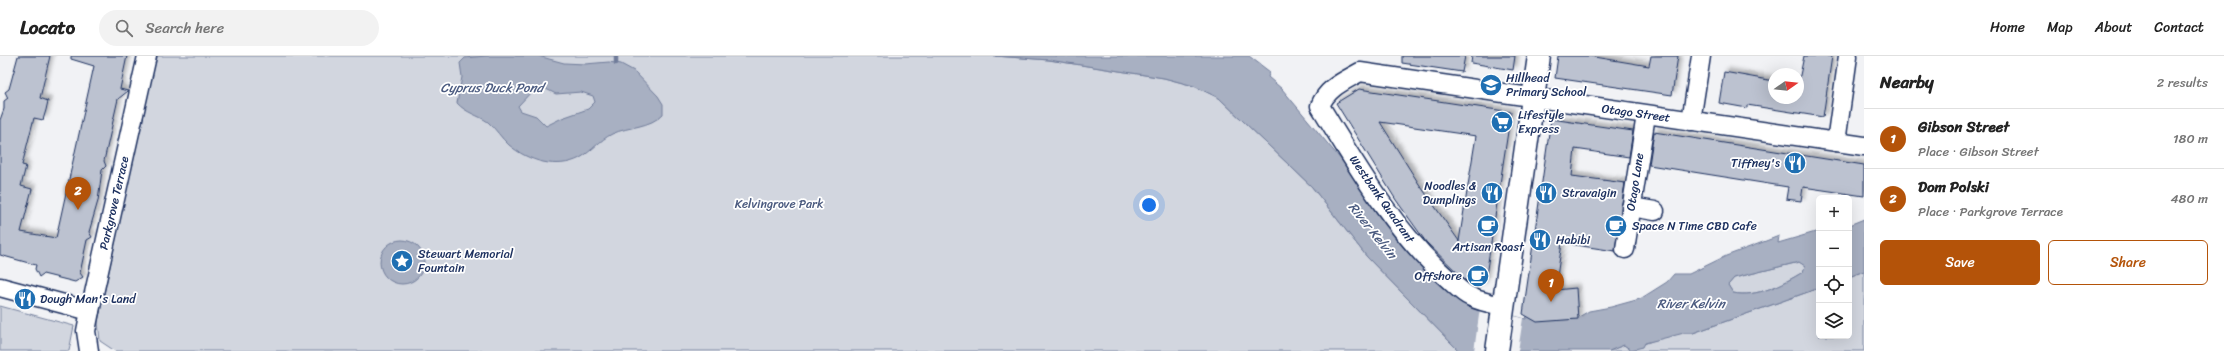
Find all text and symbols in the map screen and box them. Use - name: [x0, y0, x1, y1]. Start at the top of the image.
- search box: [99, 10, 379, 46]
- text: Locato: [20, 11, 75, 44]
- text: Search here: [145, 15, 224, 41]
- text: Home: [1990, 15, 2025, 40]
- text: Map: [2047, 15, 2073, 40]
- text: About: [2095, 15, 2132, 40]
- text: Contact: [2154, 15, 2204, 40]
- icon: search: [113, 17, 135, 39]
- place label: Hillhead Primary School: [1506, 67, 1587, 103]
- text: Nearby: [1880, 67, 1934, 97]
- north arrow: [1768, 68, 1804, 104]
- text: 2 results: [2157, 71, 2208, 94]
- school or university icon: Hillhead Primary School: [1478, 72, 1504, 98]
- water label: Cyprus Duck Pond: [441, 76, 547, 99]
- street label: Otago Street: [1600, 97, 1672, 129]
- place label: Lifestyle Express: [1518, 104, 1564, 140]
- supermarket icon: Lifestyle Express: [1489, 109, 1515, 135]
- text: Gibson Street: [1918, 114, 2009, 140]
- text: 1: [1890, 127, 1896, 150]
- text: 180 m: [2173, 127, 2208, 150]
- text: Place · Gibson Street: [1918, 140, 2039, 163]
- street label: Westbank Quadrant: [1343, 150, 1421, 249]
- restaurant icon: Tiffney's: [1782, 150, 1808, 176]
- street label: Otago Lane: [1620, 151, 1650, 213]
- place label: Tiffney's: [1731, 152, 1780, 174]
- street label: Parkgrove Terrace: [93, 154, 136, 252]
- text: Dom Polski: [1918, 174, 1989, 200]
- place label: Noodles & Dumplings: [1423, 175, 1476, 211]
- pin: 2: [65, 177, 91, 210]
- restaurant icon: Noodles & Dumplings: [1479, 180, 1505, 206]
- restaurant icon: Stravaigin: [1533, 180, 1559, 206]
- place label: Stravaigin: [1562, 182, 1617, 204]
- text: 2: [1889, 187, 1897, 210]
- text: 480 m: [2170, 187, 2208, 210]
- park label: Kelvingrove Park: [735, 193, 824, 215]
- your location: [1139, 195, 1159, 215]
- map controls: [1816, 195, 1852, 339]
- button: +: [1816, 195, 1852, 231]
- water label: River Kelvin: [1342, 197, 1404, 265]
- text: Place · Parkgrove Terrace: [1918, 200, 2063, 223]
- cafe icon: Artisan Roast: [1475, 213, 1501, 239]
- cafe icon: Space N Time CBD Cafe: [1603, 213, 1629, 239]
- place label: Space N Time CBD Cafe: [1632, 215, 1757, 237]
- restaurant icon: Habibi: [1527, 227, 1553, 253]
- place label: Habibi: [1556, 229, 1591, 251]
- button: −: [1816, 231, 1852, 267]
- place label: Artisan Roast: [1451, 236, 1525, 258]
- button: Save: [1880, 240, 2040, 285]
- button: Share: [2048, 240, 2208, 285]
- place label: Stewart Memorial Fountain: [418, 243, 514, 279]
- place icon: Stewart Memorial Fountain: [389, 248, 415, 274]
- cafe icon: Offshore: [1465, 263, 1491, 289]
- place label: Offshore: [1415, 265, 1462, 287]
- button: locate: [1816, 267, 1852, 303]
- pin: 1: [1538, 269, 1564, 302]
- restaurant icon: Dough Man's Land: [12, 286, 38, 312]
- place label: Dough Man's Land: [40, 288, 136, 310]
- water label: River Kelvin: [1657, 292, 1727, 315]
- button: layers: [1816, 303, 1852, 339]

